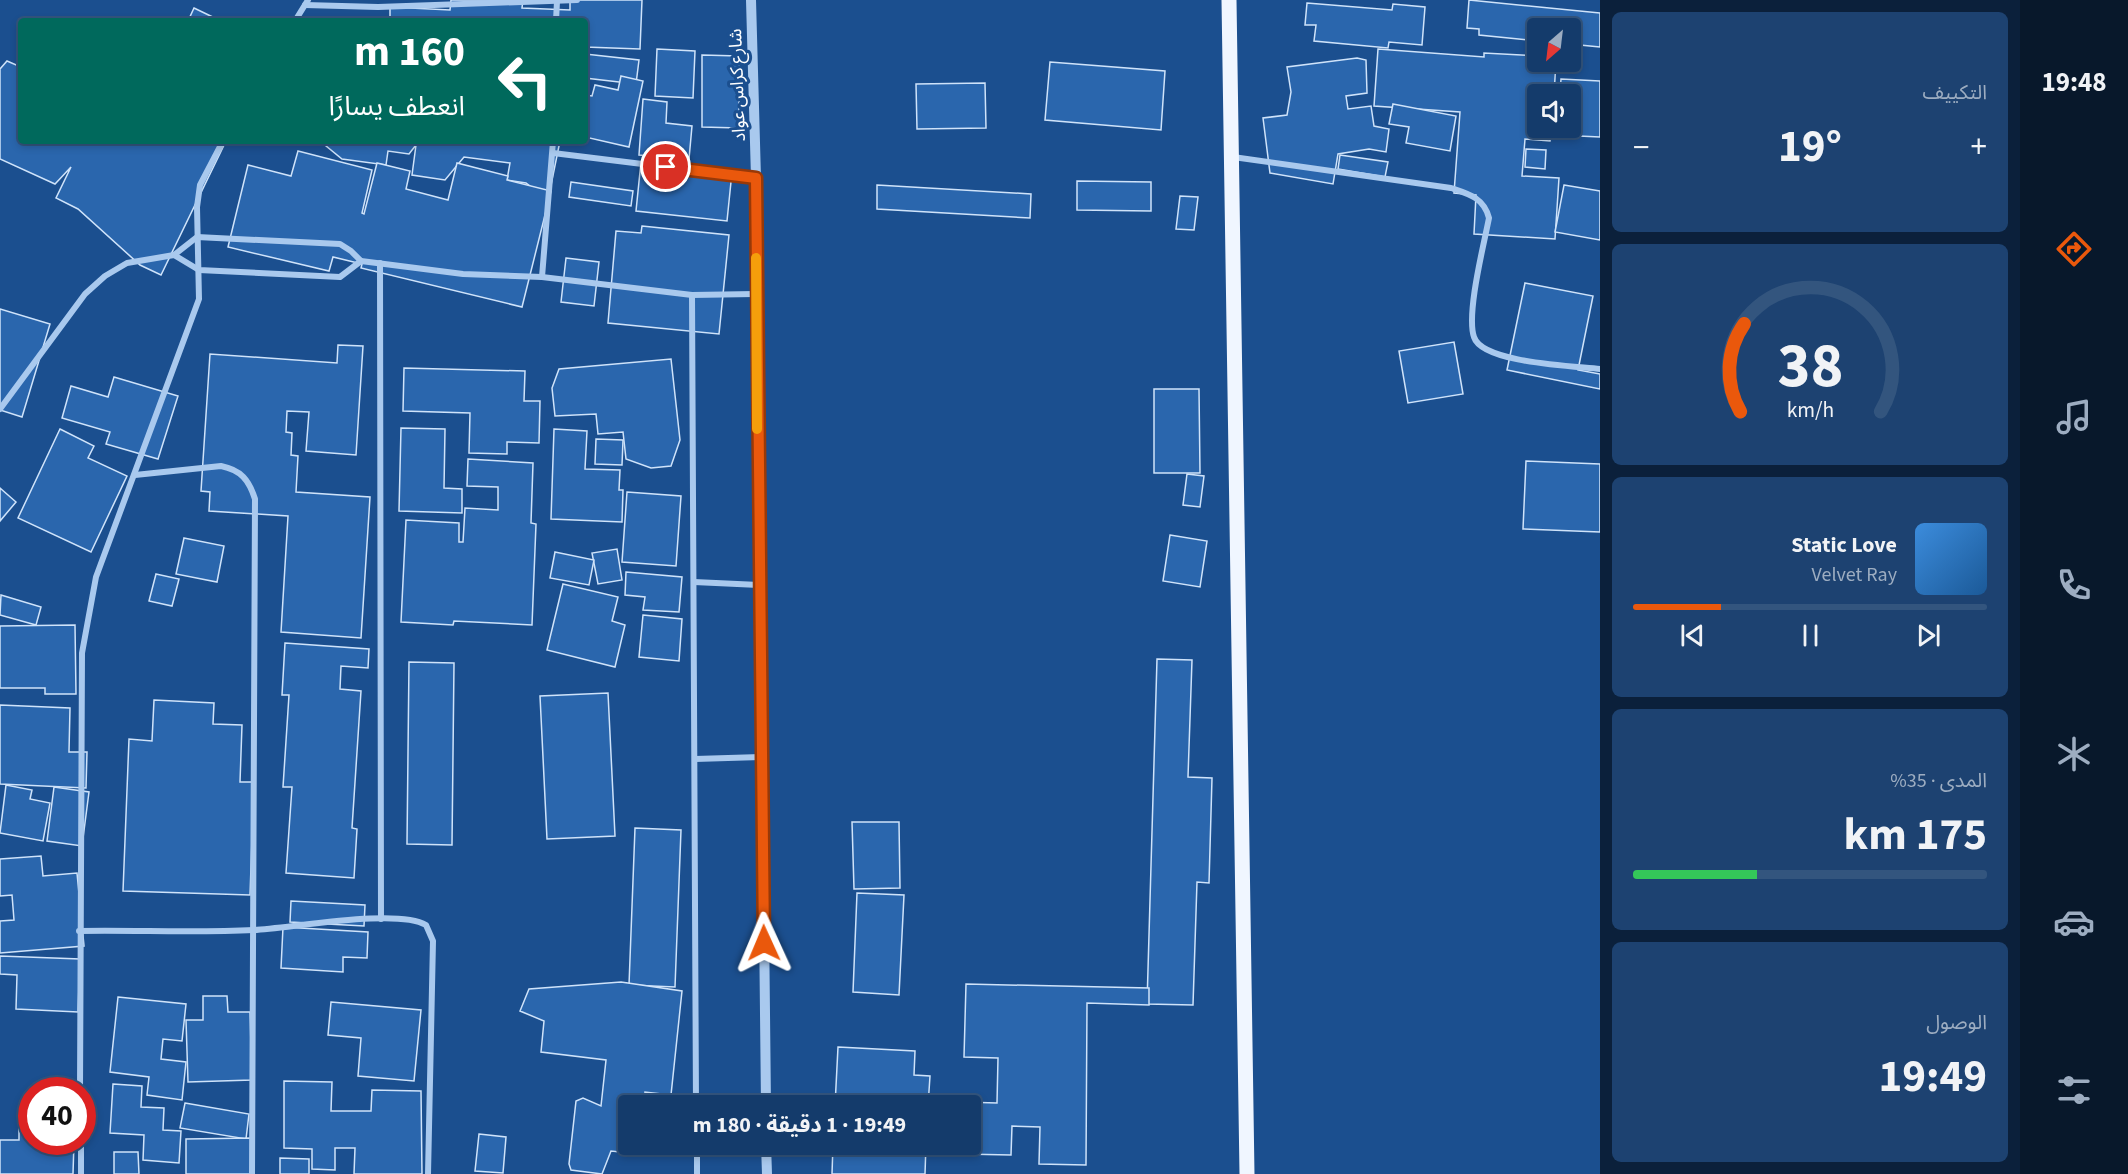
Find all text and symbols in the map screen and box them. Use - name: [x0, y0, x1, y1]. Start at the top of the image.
- north arrow: [1527, 18, 1581, 72]
- map controls: [1527, 18, 1581, 138]
- text: 160 m: [354, 22, 465, 82]
- street label: شارع كراس عواد: [723, 28, 753, 142]
- icon: left: [486, 42, 564, 120]
- text: 19:48: [2041, 63, 2107, 102]
- text: التكييف: [1923, 79, 1987, 107]
- button: sound: [1527, 84, 1581, 138]
- text: انعطف يسارًا: [328, 87, 465, 126]
- text: 19°: [1778, 115, 1842, 179]
- text: −: [1633, 124, 1649, 171]
- text: +: [1971, 124, 1987, 171]
- pin: [640, 141, 691, 192]
- icon: arrive: [649, 150, 682, 183]
- icon: directions: [2053, 228, 2095, 270]
- text: 38: [1777, 322, 1843, 411]
- text: km/h: [1786, 395, 1834, 426]
- icon: music: [2053, 396, 2095, 438]
- text: Static Love: [1791, 529, 1897, 561]
- text: Velvet Ray: [1812, 561, 1897, 589]
- icon: phone: [2053, 564, 2095, 606]
- icon: previous: [1676, 619, 1709, 652]
- icon: pause: [1794, 619, 1827, 652]
- icon: next: [1912, 619, 1945, 652]
- icon: climate: [2053, 733, 2095, 775]
- text: المدى · 35%: [1890, 767, 1987, 795]
- text: 175 km: [1843, 803, 1987, 867]
- icon: car: [2053, 901, 2095, 943]
- position arrow: [732, 911, 796, 975]
- text: الوصول: [1926, 1009, 1987, 1037]
- text: 19:49: [1878, 1045, 1987, 1109]
- icon: filters: [2053, 1069, 2095, 1111]
- speed limit sign: 40: [18, 1077, 96, 1155]
- text: 19:49 · 1 دقيقة · 180 m: [693, 1109, 906, 1141]

